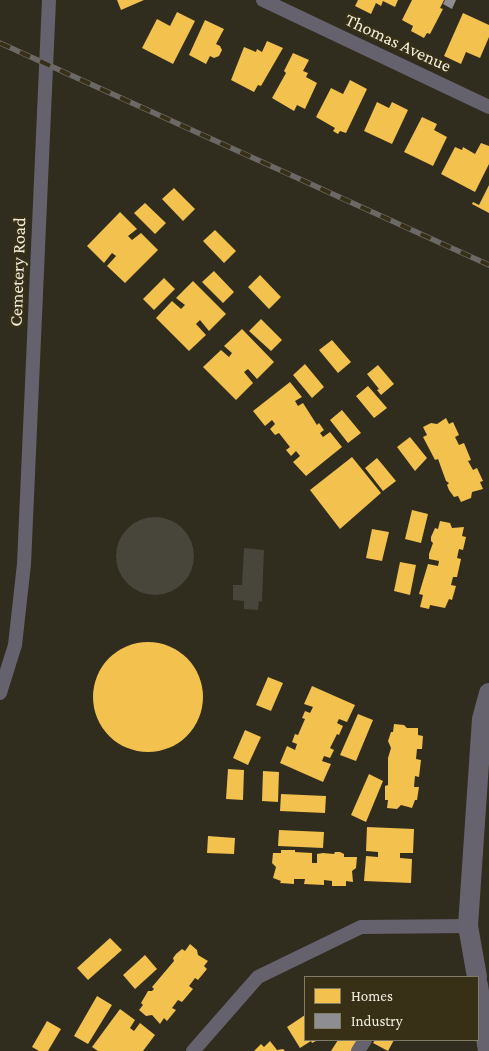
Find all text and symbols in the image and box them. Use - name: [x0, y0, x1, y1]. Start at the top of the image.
- street label: Thomas Avenue: [341, 9, 455, 77]
- street label: Cemetery Road: [5, 217, 31, 327]
- legend: [304, 976, 479, 1041]
- text: Homes: [351, 988, 393, 1004]
- text: Industry: [351, 1013, 403, 1029]

